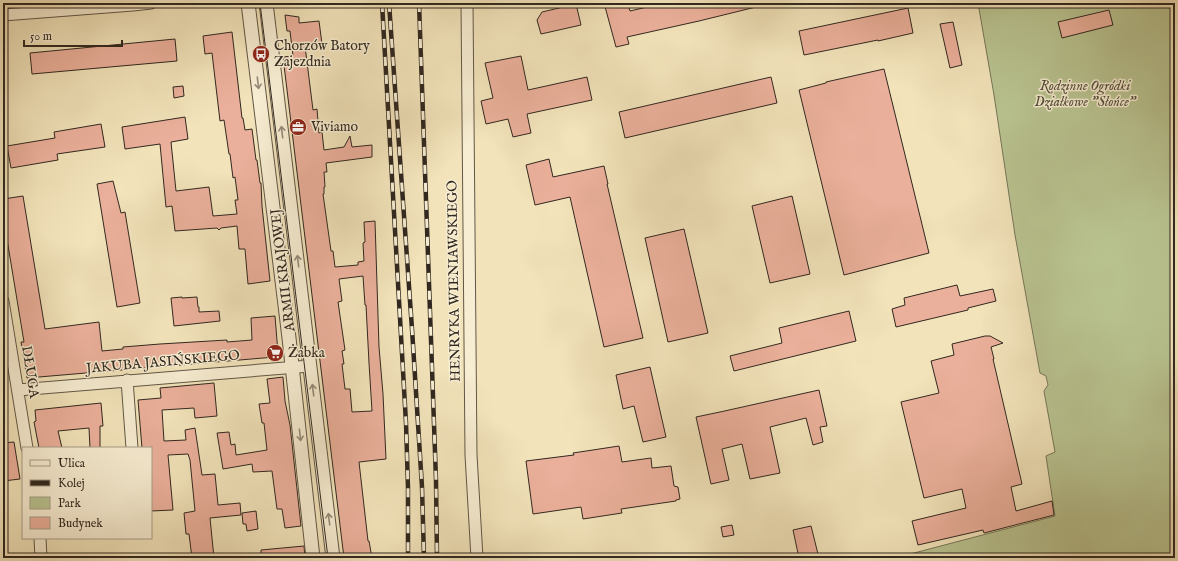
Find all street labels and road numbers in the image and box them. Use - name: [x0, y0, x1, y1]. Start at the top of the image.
- street label: HENRYKA WIENIAWSKIEGO: [443, 180, 465, 382]
- street label: ARMII KRAJOWEJ: [266, 207, 300, 334]
- street label: DŁUGA: [17, 344, 43, 400]
- street label: JAKUBA JASIŃSKIEGO: [83, 345, 241, 378]

